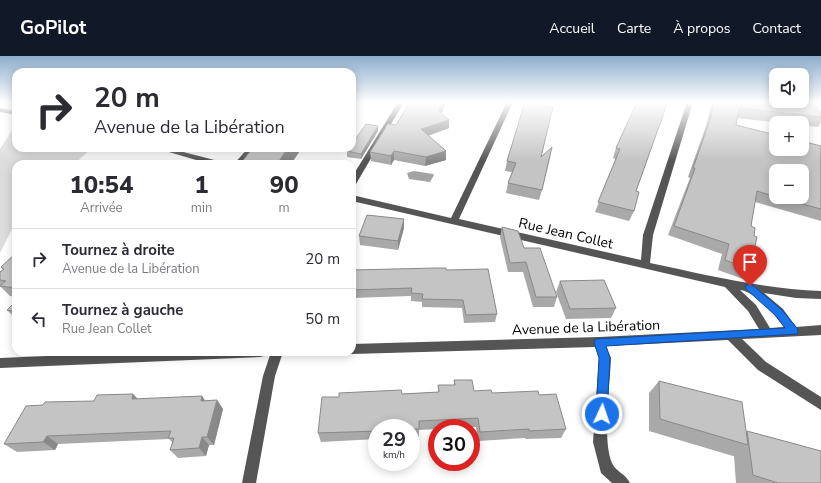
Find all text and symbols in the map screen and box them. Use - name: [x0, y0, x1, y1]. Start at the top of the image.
- text: GoPilot: [20, 15, 86, 41]
- text: Accueil: [549, 19, 595, 38]
- text: Carte: [617, 19, 651, 38]
- text: À propos: [673, 19, 731, 38]
- text: Contact: [753, 19, 801, 38]
- map controls: [769, 68, 809, 204]
- button: sound: [769, 68, 809, 108]
- text: 20 m: [94, 79, 160, 117]
- icon: right: [28, 84, 80, 136]
- text: Avenue de la Libération: [94, 115, 285, 139]
- button: +: [769, 116, 809, 156]
- button: −: [769, 164, 809, 204]
- text: 10:54: [69, 169, 133, 201]
- text: 1: [194, 169, 209, 201]
- text: 90: [270, 169, 299, 201]
- text: Arrivée: [80, 199, 122, 217]
- text: min: [191, 199, 212, 217]
- text: m: [279, 199, 290, 217]
- street label: Rue Jean Collet: [517, 213, 615, 254]
- text: Tournez à droite: [62, 240, 175, 260]
- pin: [733, 245, 767, 286]
- icon: right: [28, 248, 50, 270]
- text: 20 m: [305, 249, 340, 269]
- icon: arrive: [739, 251, 761, 273]
- text: Avenue de la Libération: [62, 260, 200, 278]
- text: Tournez à gauche: [62, 300, 184, 320]
- icon: left: [28, 308, 50, 330]
- text: 50 m: [305, 309, 340, 329]
- street label: Avenue de la Libération: [512, 315, 660, 340]
- text: Rue Jean Collet: [62, 320, 152, 338]
- position arrow: [581, 393, 623, 435]
- speed limit sign: 30: [428, 419, 480, 471]
- text: 29: [382, 426, 406, 453]
- text: km/h: [383, 448, 405, 462]

